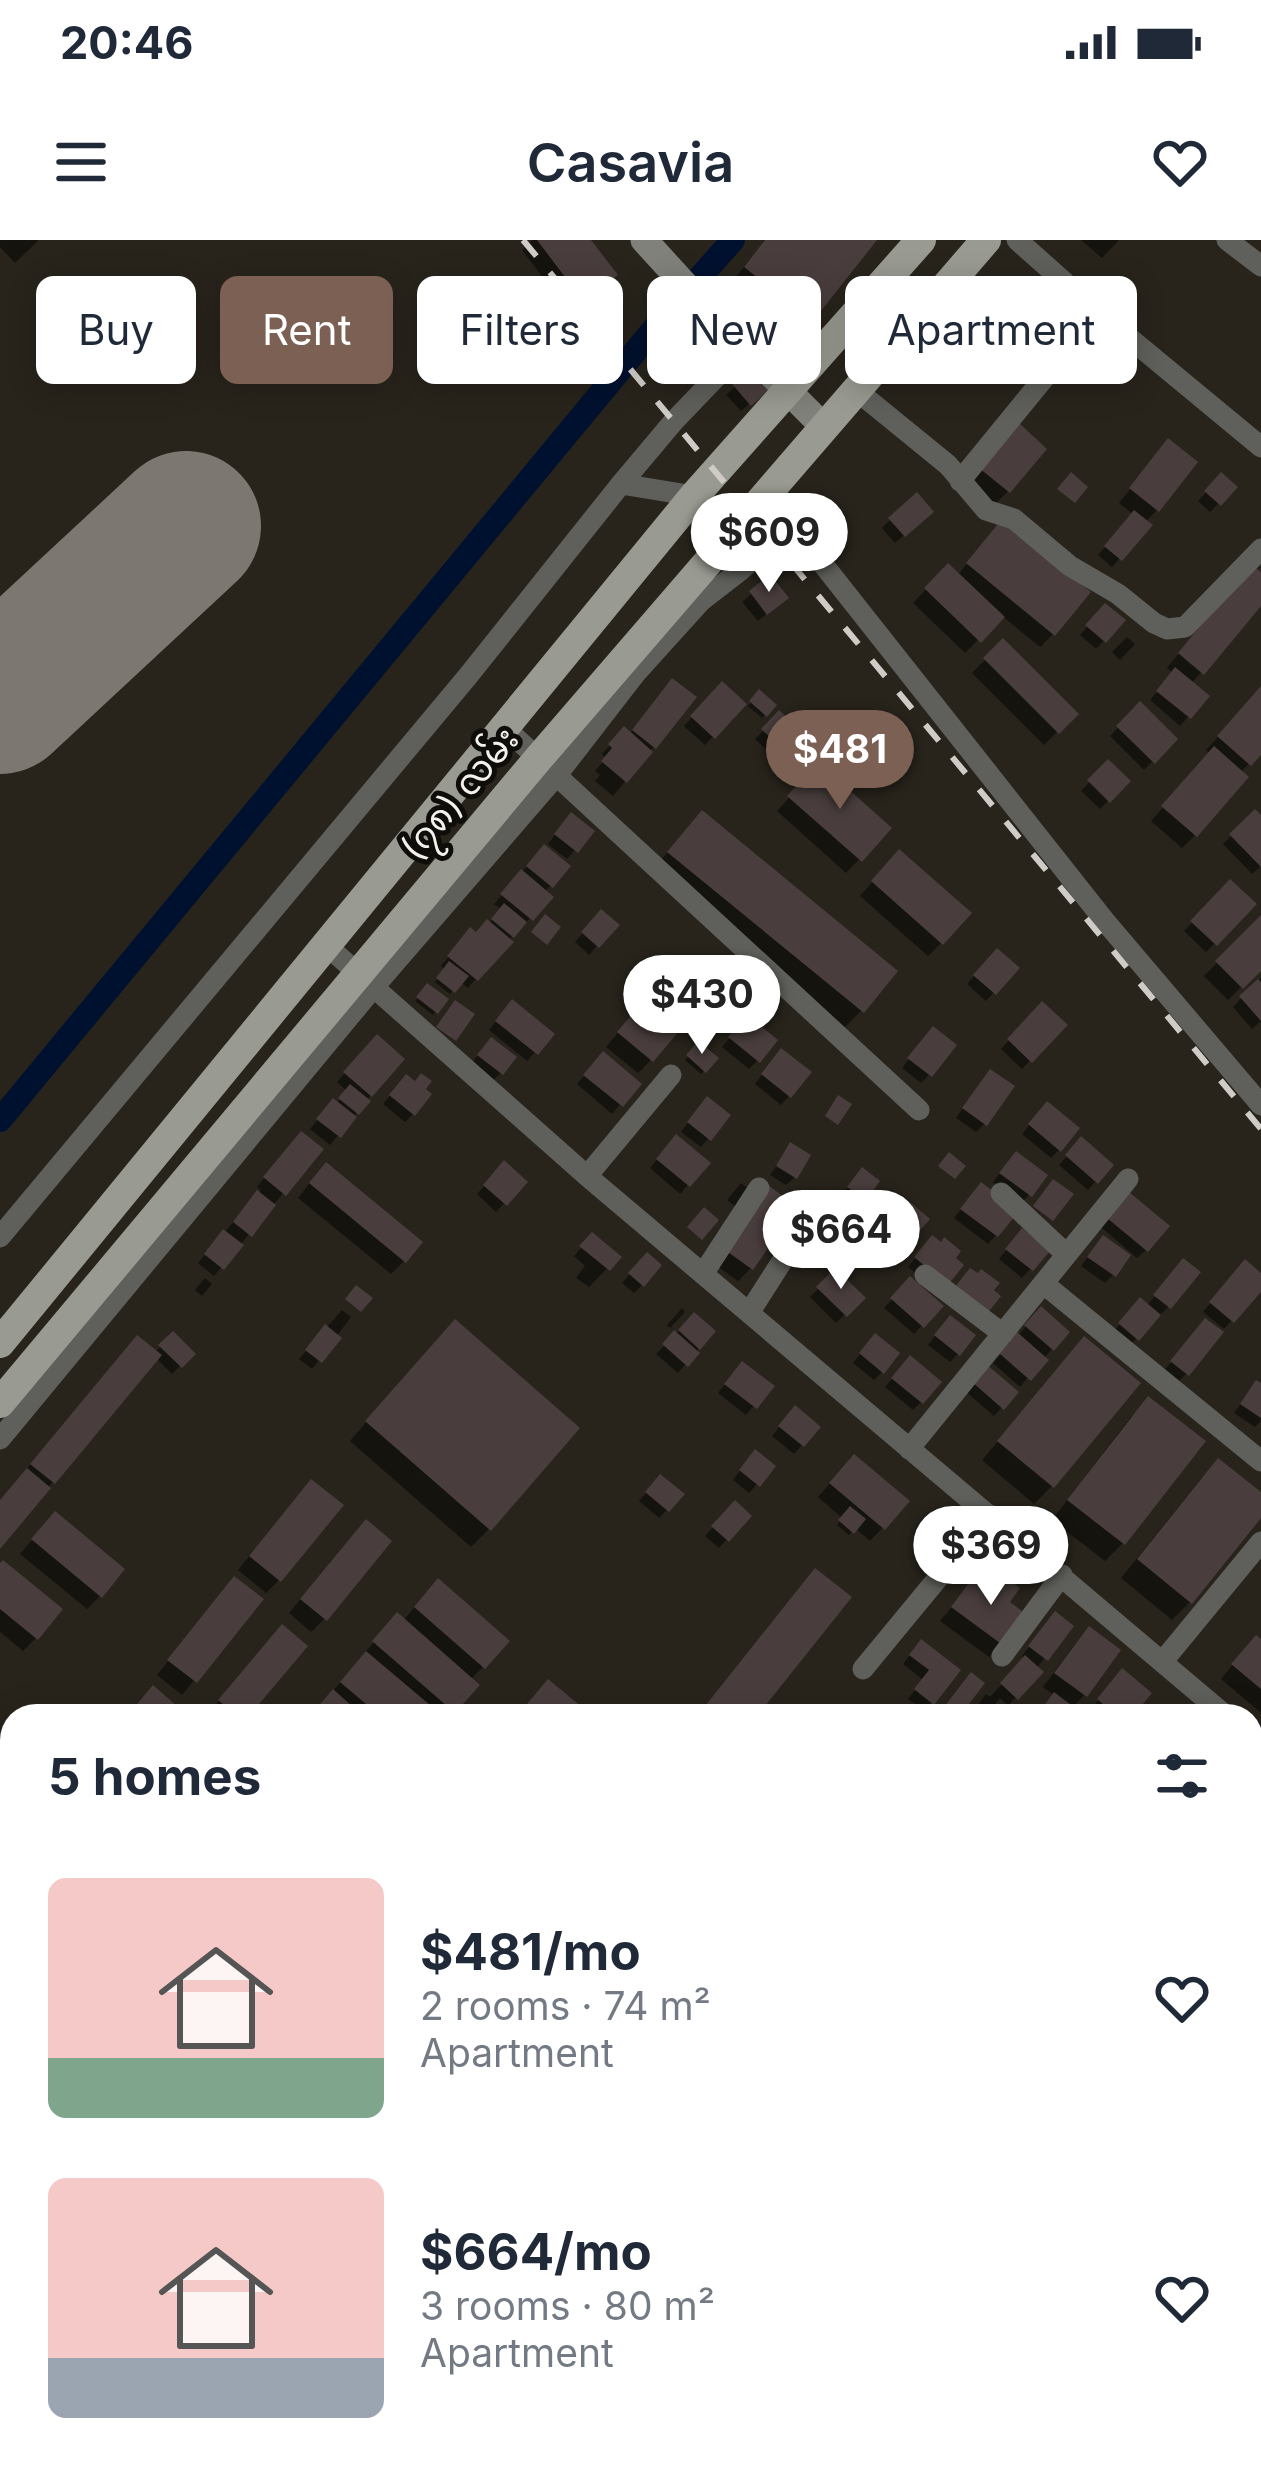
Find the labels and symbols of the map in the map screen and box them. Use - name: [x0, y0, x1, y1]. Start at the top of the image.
- pin: $609: [698, 493, 840, 595]
- pin: $481: [769, 710, 911, 812]
- street label: (၇၈) လမ်း: [389, 716, 534, 874]
- pin: $430: [631, 955, 773, 1057]
- pin: $664: [770, 1190, 912, 1292]
- pin: $369: [920, 1506, 1062, 1608]

